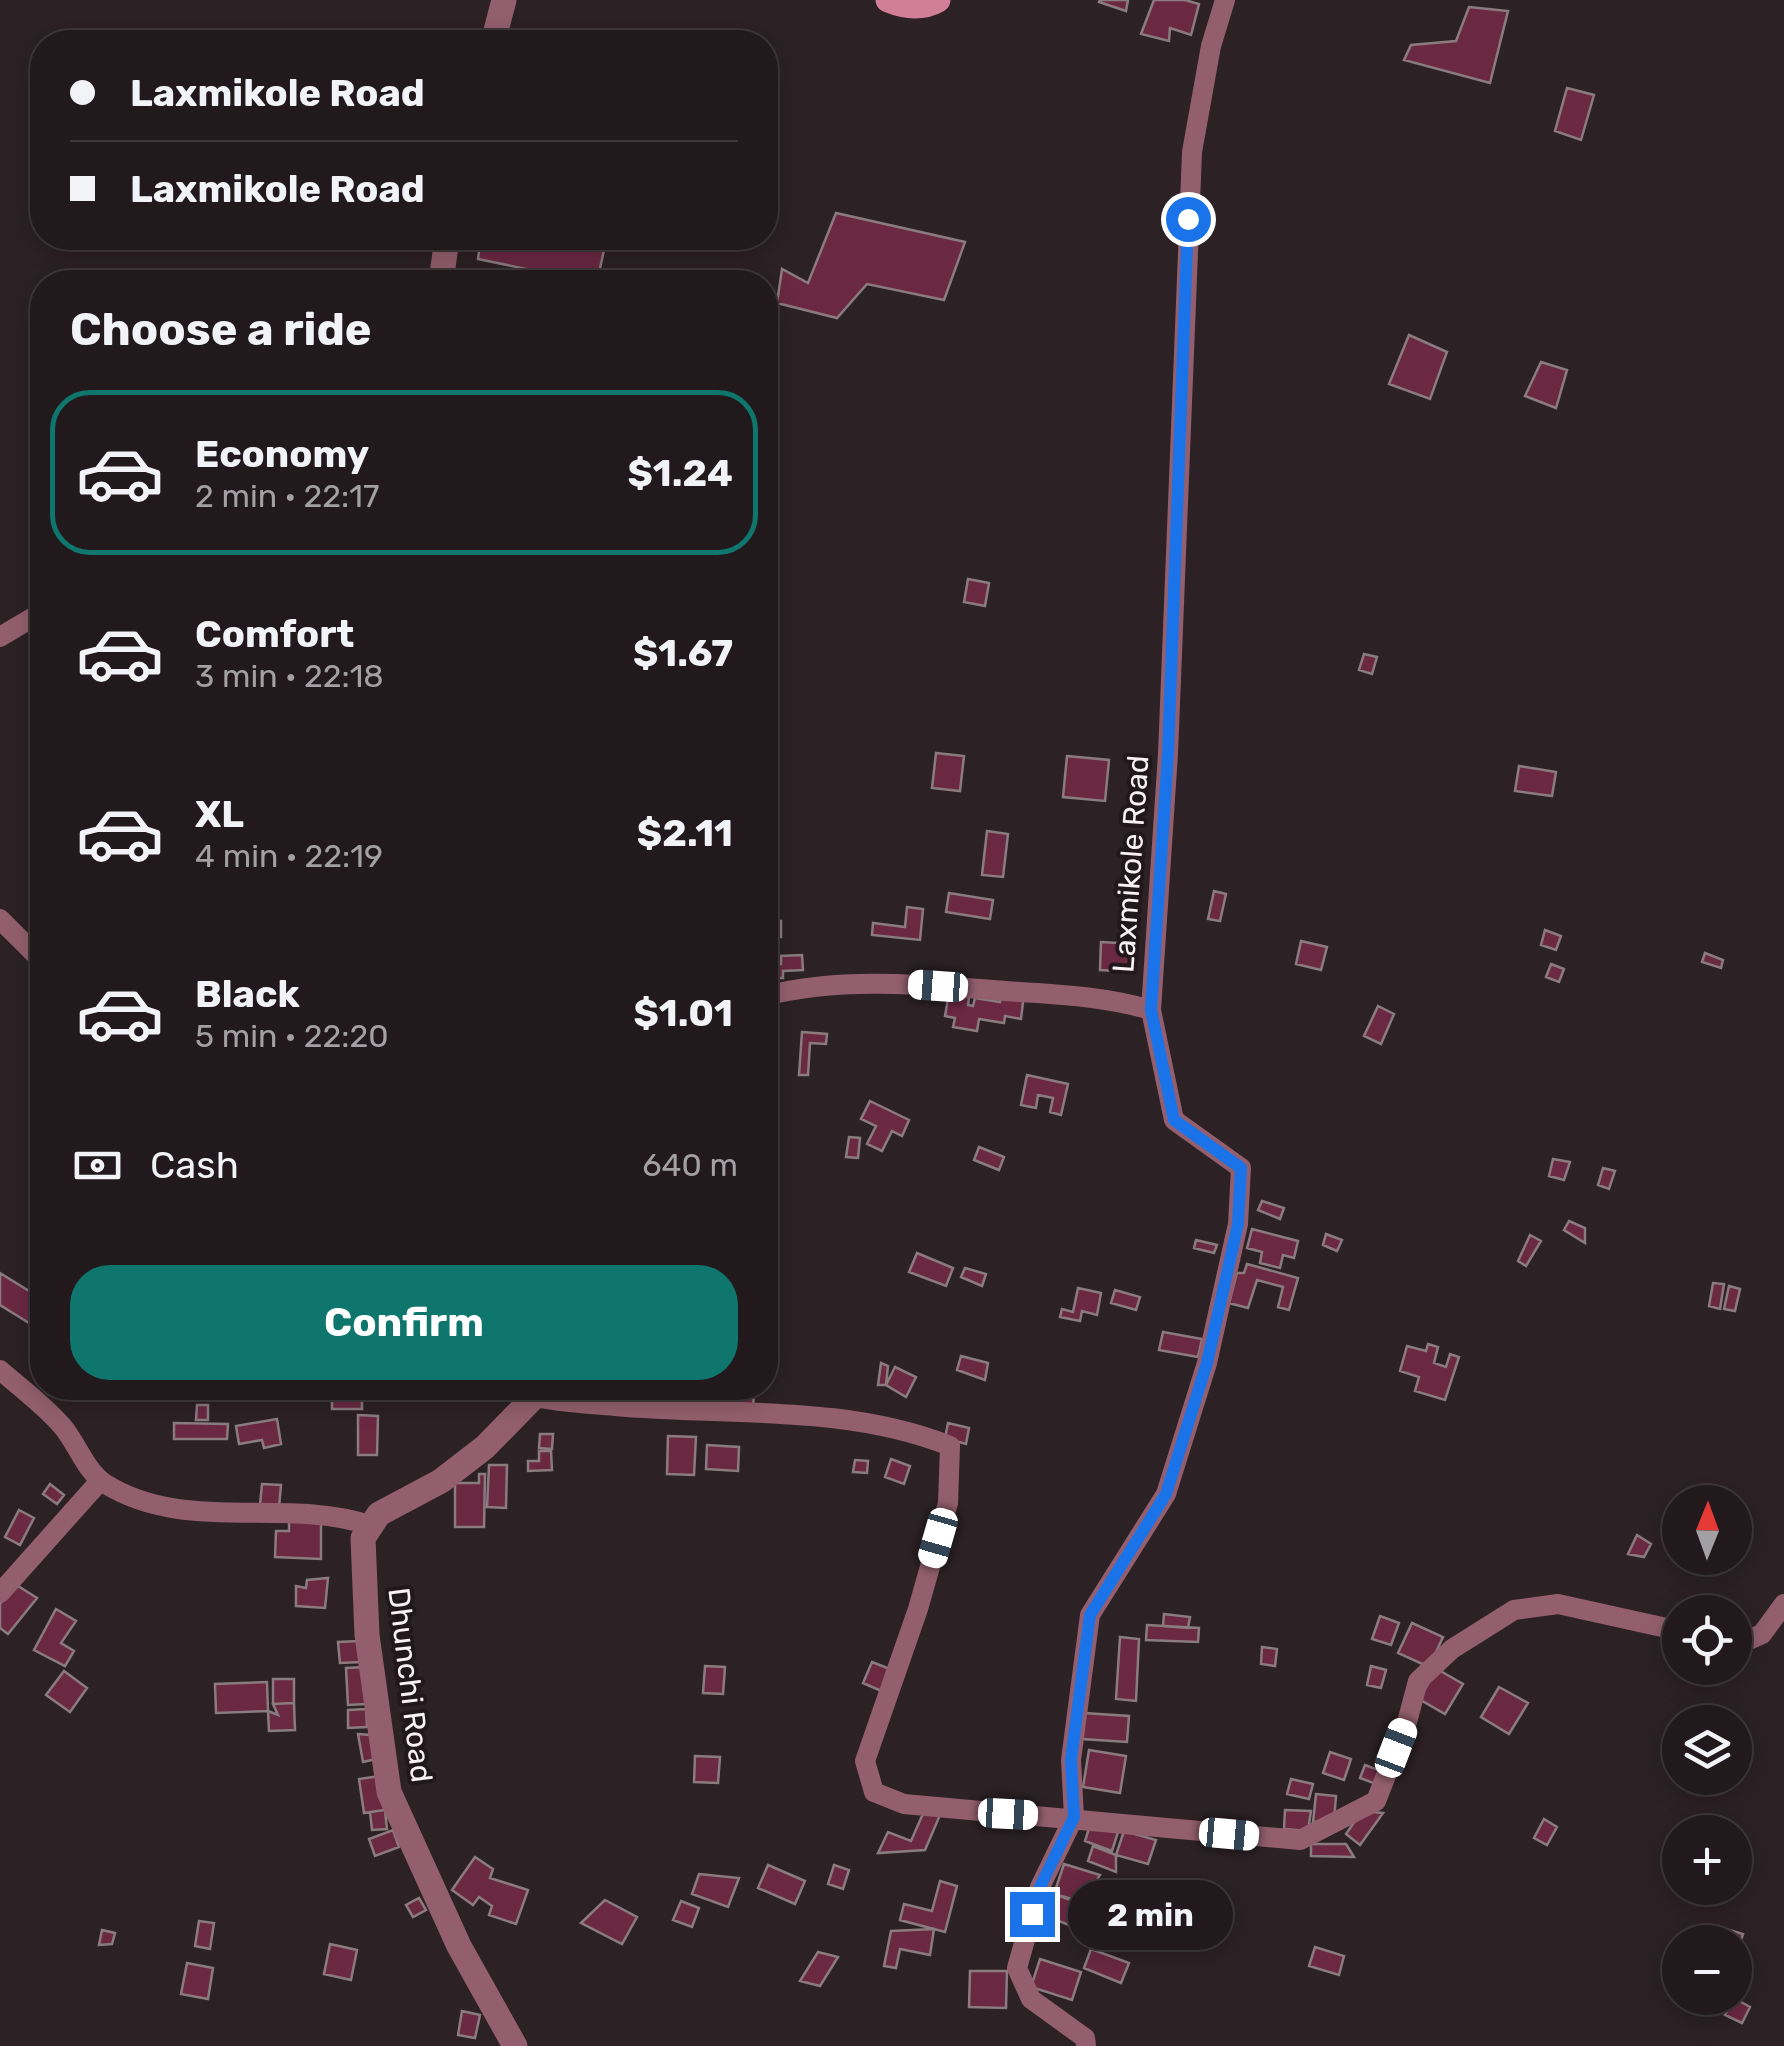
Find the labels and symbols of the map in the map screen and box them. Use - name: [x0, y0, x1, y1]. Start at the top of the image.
- route start: [1166, 197, 1211, 242]
- street label: Laxmikole Road: [1105, 754, 1157, 974]
- car: [907, 969, 969, 1003]
- north arrow: [1662, 1485, 1752, 1575]
- car: [915, 1505, 961, 1571]
- street label: Dhunchi Road: [380, 1586, 440, 1784]
- car: [1371, 1715, 1421, 1781]
- car: [977, 1797, 1039, 1831]
- car: [1198, 1816, 1260, 1852]
- callout: 2 min: [1067, 1879, 1232, 1949]
- route end: [1010, 1892, 1055, 1937]

